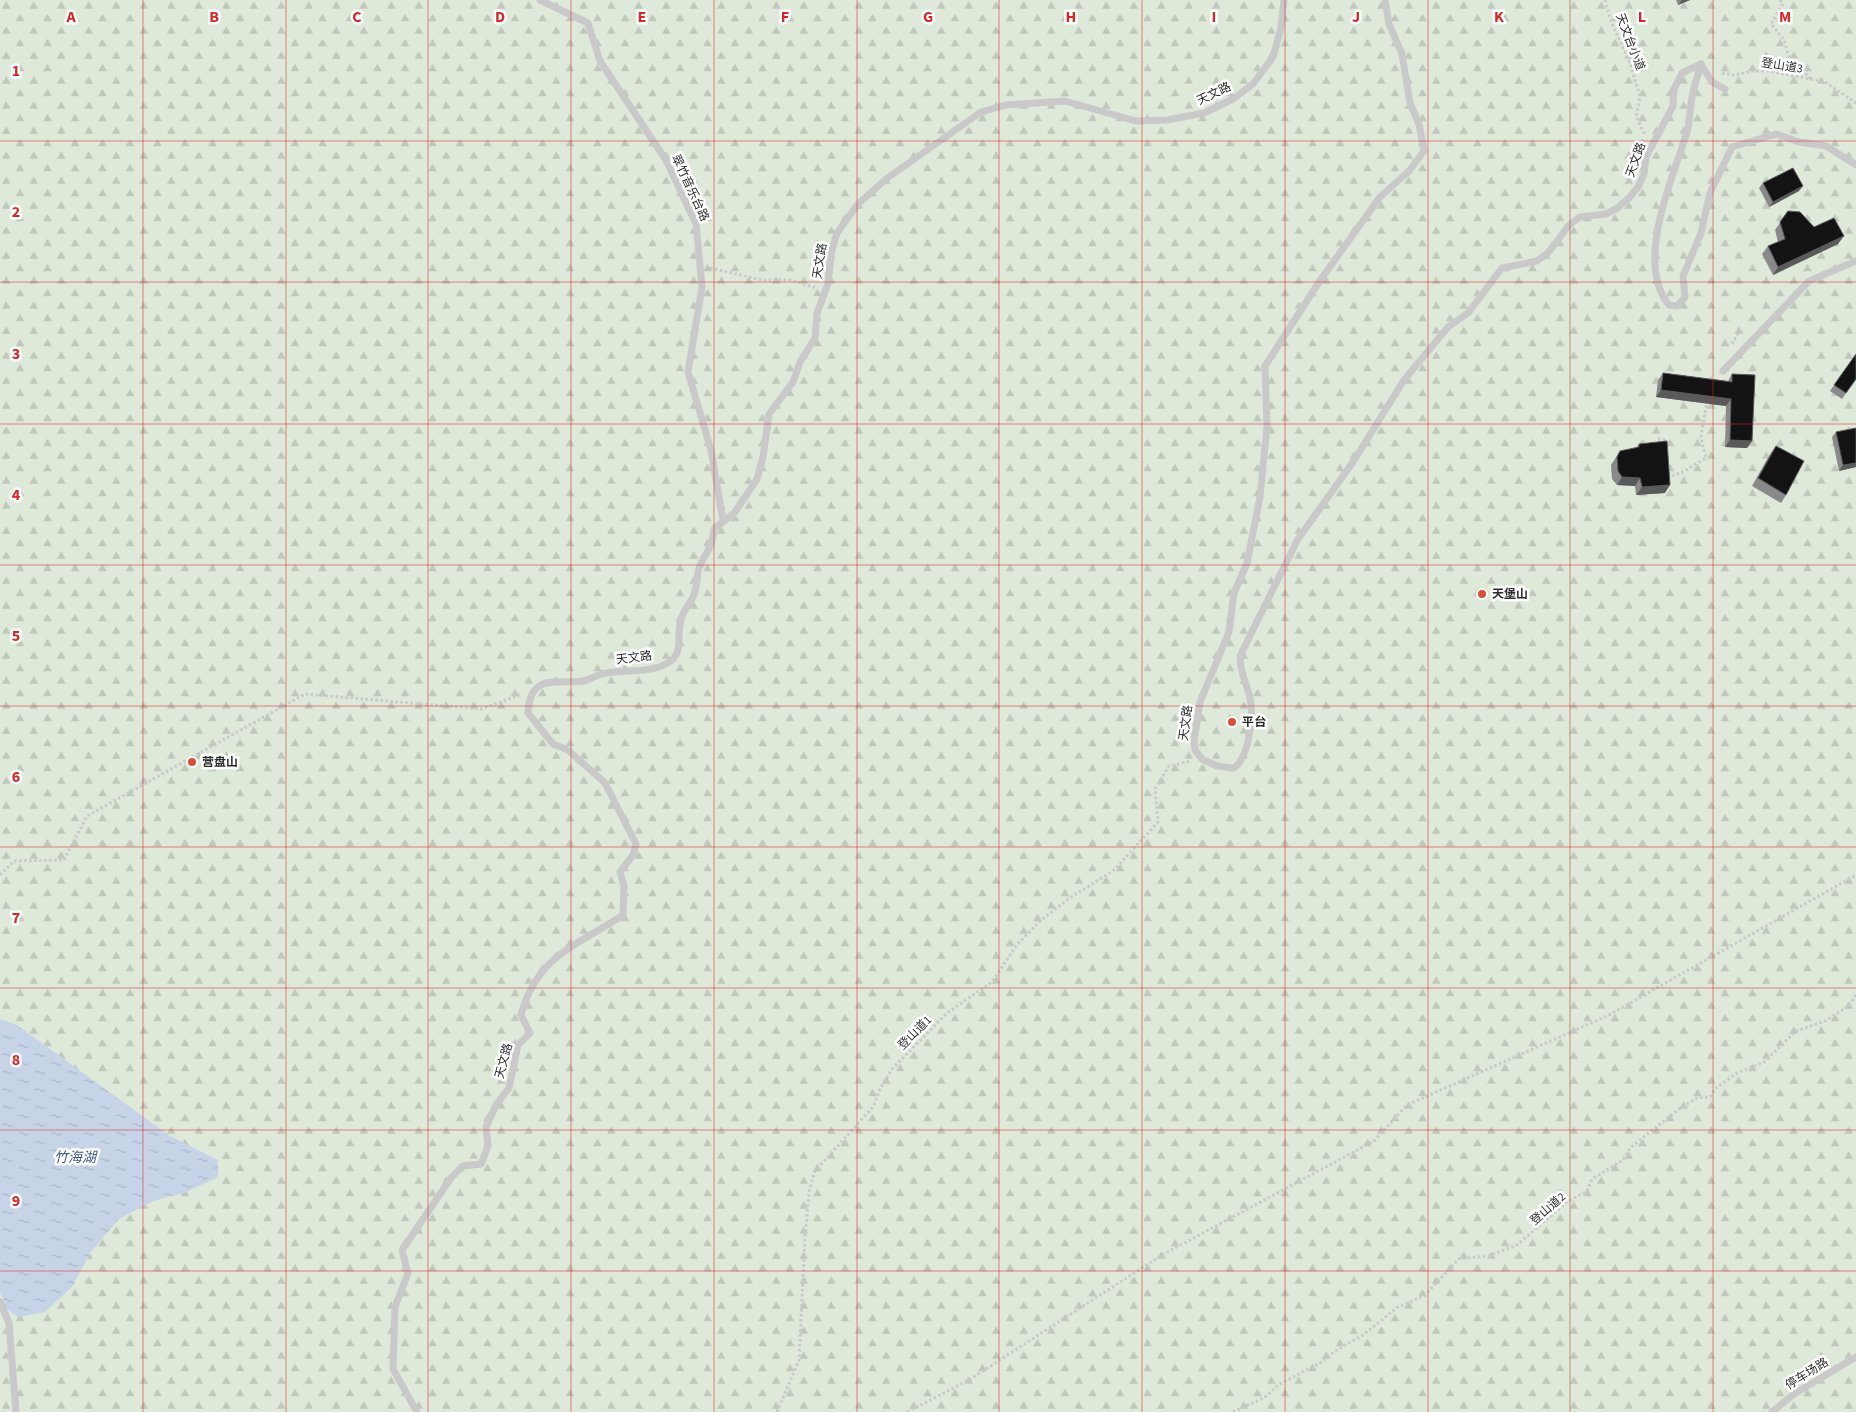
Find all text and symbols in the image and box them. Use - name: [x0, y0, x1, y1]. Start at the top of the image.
- text: A: [65, 6, 76, 28]
- text: B: [209, 6, 219, 28]
- text: C: [352, 6, 362, 28]
- text: D: [495, 6, 505, 28]
- text: E: [638, 6, 646, 28]
- text: F: [781, 6, 789, 28]
- text: G: [923, 6, 933, 28]
- text: H: [1066, 6, 1076, 28]
- text: I: [1212, 6, 1216, 28]
- text: J: [1352, 6, 1360, 28]
- text: K: [1494, 6, 1504, 28]
- text: L: [1638, 6, 1646, 28]
- text: M: [1779, 6, 1791, 28]
- street label: 天文台小道: [1611, 11, 1649, 73]
- street label: 登山道3: [1760, 54, 1804, 78]
- text: 1: [12, 60, 20, 82]
- street label: 天文路: [1194, 78, 1234, 110]
- street label: 天文路: [1622, 140, 1650, 180]
- street label: 翠竹音乐台路: [667, 152, 713, 224]
- text: 2: [12, 201, 20, 223]
- street label: 天文路: [809, 242, 831, 280]
- text: 3: [12, 343, 20, 365]
- text: 4: [12, 484, 21, 506]
- place label: 天堡山: [1492, 586, 1528, 603]
- marker: 天堡山: [1476, 588, 1488, 600]
- text: 5: [12, 625, 20, 647]
- street label: 天文路: [615, 647, 653, 669]
- street label: 天文路: [1175, 704, 1197, 742]
- place label: 平台: [1242, 714, 1266, 731]
- marker: 平台: [1226, 716, 1238, 728]
- place label: 营盘山: [202, 754, 238, 771]
- marker: 营盘山: [186, 756, 198, 768]
- text: 6: [12, 766, 20, 788]
- text: 7: [12, 907, 20, 929]
- street label: 登山道1: [894, 1012, 936, 1054]
- street label: 天文路: [491, 1041, 517, 1081]
- text: 8: [12, 1049, 20, 1071]
- water label: 竹海湖: [54, 1148, 98, 1168]
- street label: 登山道2: [1527, 1189, 1569, 1229]
- text: 9: [12, 1190, 20, 1212]
- street label: 停车场路: [1782, 1354, 1832, 1394]

